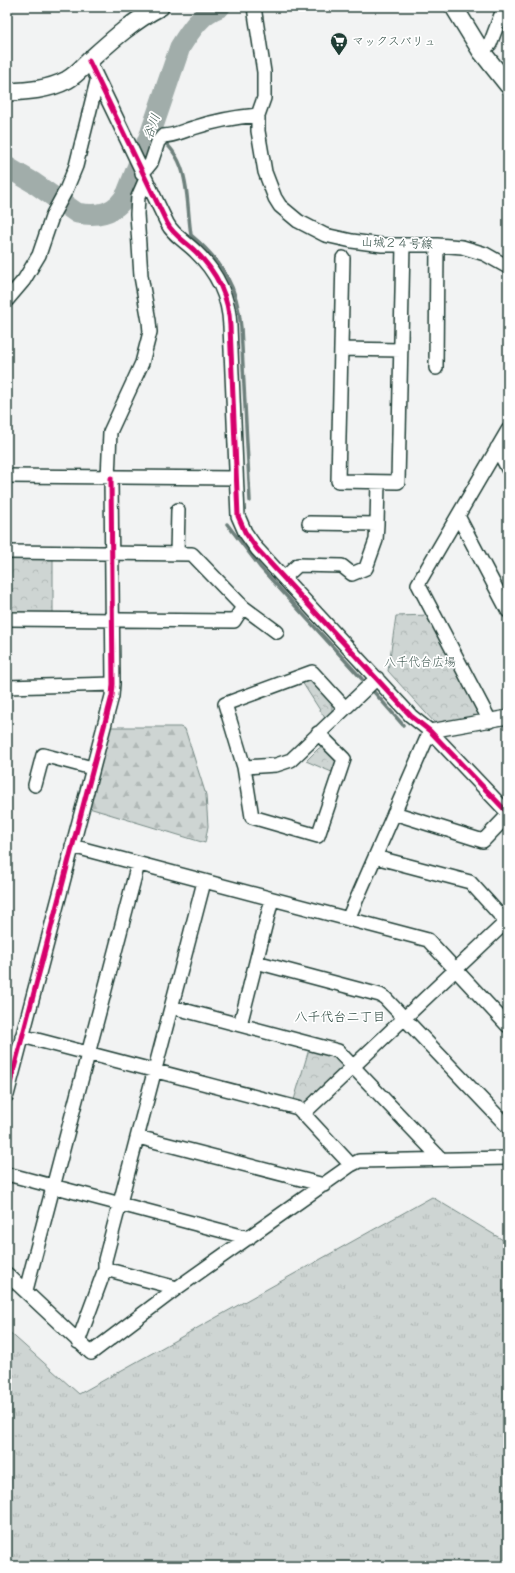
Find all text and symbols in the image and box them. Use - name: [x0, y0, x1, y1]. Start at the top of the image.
- supermarket icon: マックスバリュ: [329, 31, 349, 56]
- place label: マックスバリュ: [352, 34, 436, 49]
- water label: 谷川: [140, 111, 164, 141]
- street label: 山城２４号線: [361, 235, 433, 252]
- park label: 八千代台広場: [384, 655, 456, 670]
- district label: 八千代台二丁目: [294, 1009, 386, 1025]

